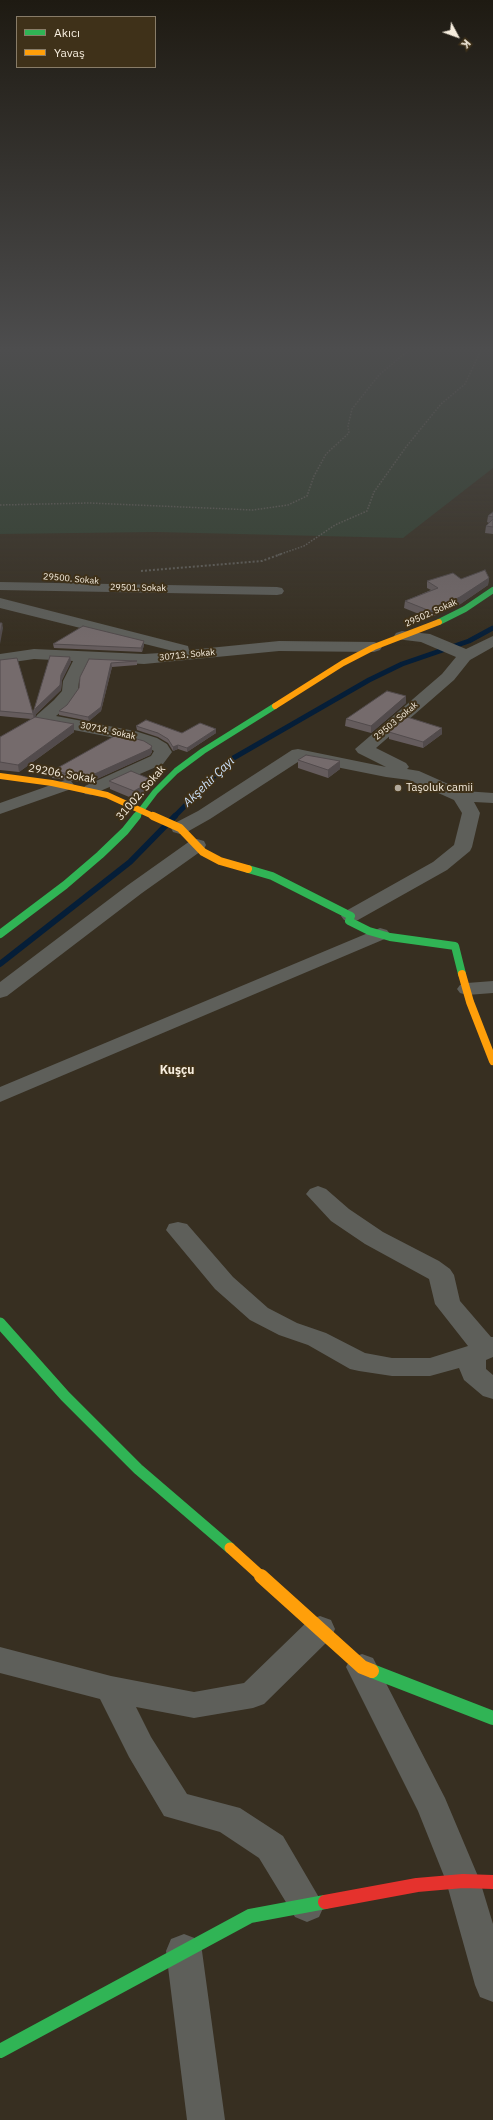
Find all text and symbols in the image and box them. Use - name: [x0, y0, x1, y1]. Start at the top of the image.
- legend: [16, 16, 156, 68]
- north arrow: [437, 16, 477, 56]
- text: Akıcı: [54, 25, 80, 40]
- text: K: [458, 36, 474, 51]
- text: Yavaş: [54, 45, 85, 60]
- street label: 29500. Sokak: [43, 571, 99, 587]
- street label: 29501. Sokak: [110, 582, 166, 594]
- street label: 29502. Sokak: [403, 597, 459, 629]
- street label: 30713. Sokak: [159, 647, 215, 663]
- street label: 29503 Sokak: [372, 700, 420, 742]
- street label: 30714. Sokak: [79, 720, 137, 742]
- water label: Akşehir Çayı: [180, 754, 238, 810]
- street label: 29206. Sokak: [27, 762, 97, 786]
- street label: 31002. Sokak: [114, 763, 168, 823]
- place label: Taşoluk camii: [406, 781, 473, 795]
- marker: Taşoluk camii: [393, 783, 403, 793]
- district label: Kuşçu: [160, 1064, 194, 1078]

